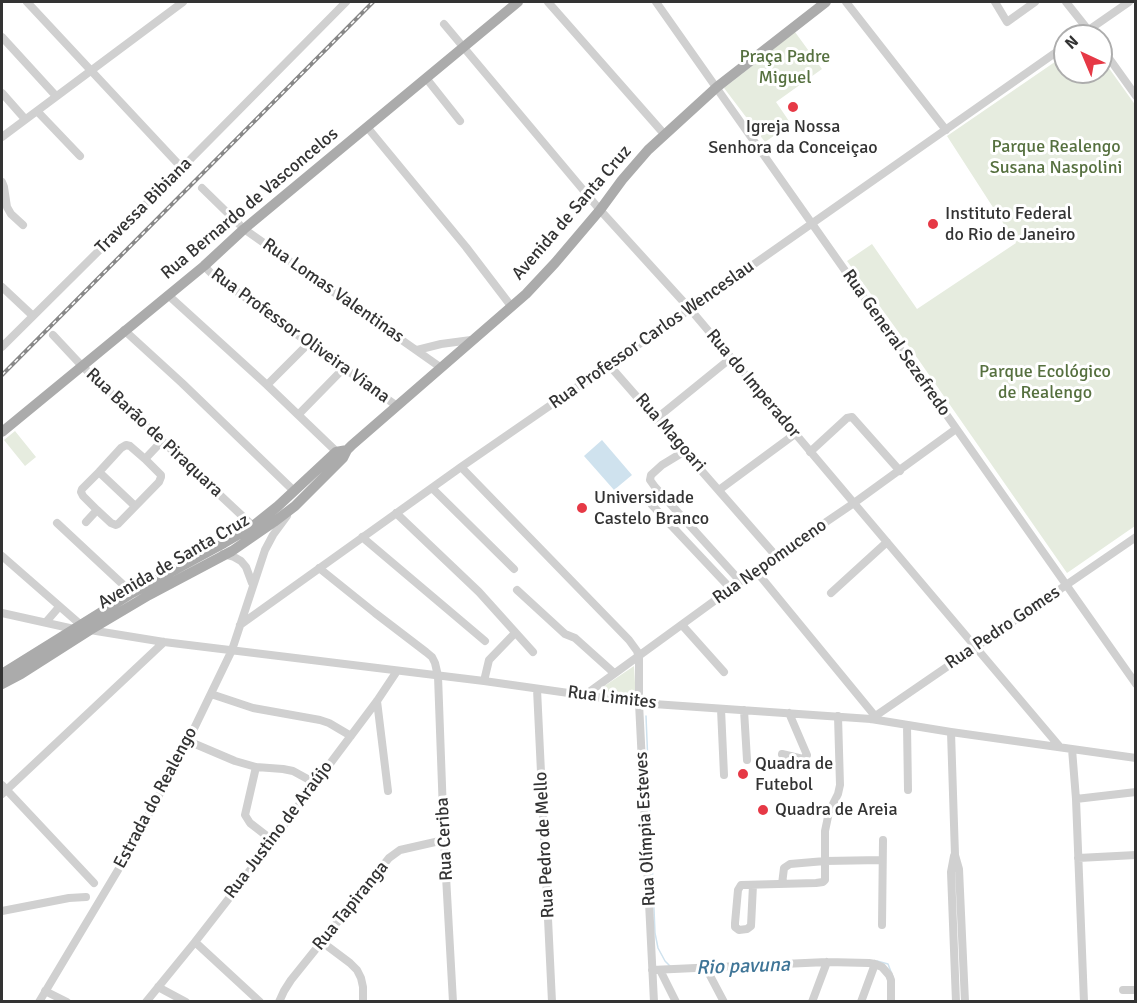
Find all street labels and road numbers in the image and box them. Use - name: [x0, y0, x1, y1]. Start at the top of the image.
- street label: Rua Bernardo de Vasconcelos: [157, 124, 343, 284]
- street label: Avenida de Santa Cruz: [508, 141, 636, 285]
- street label: Travessa Bibiana: [91, 153, 197, 259]
- street label: Rua Lomas Valentinas: [258, 234, 408, 348]
- street label: Rua Professor Carlos Wenceslau: [545, 256, 759, 414]
- street label: Rua Professor Oliveira Viana: [206, 264, 394, 408]
- street label: Rua General Sezefredo: [837, 266, 955, 420]
- street label: Rua do Imperador: [701, 325, 805, 443]
- street label: Rua Barão de Piraquara: [81, 364, 227, 502]
- street label: Rua Magoari: [630, 389, 710, 477]
- street label: Avenida de Santa Cruz: [94, 510, 254, 614]
- street label: Rua Nepomuceno: [709, 515, 831, 609]
- street label: Rua Pedro Gomes: [942, 582, 1064, 674]
- street label: Rua Limites: [566, 682, 658, 714]
- street label: Estrada do Realengo: [110, 724, 202, 872]
- street label: Rua Olímpia Esteves: [631, 751, 661, 907]
- street label: Rua Justino de Araújo: [220, 757, 338, 903]
- street label: Rua Pedro de Mello: [530, 771, 560, 919]
- street label: Rua Ceriba: [432, 797, 458, 881]
- street label: Rua Tapiranga: [308, 857, 394, 955]

